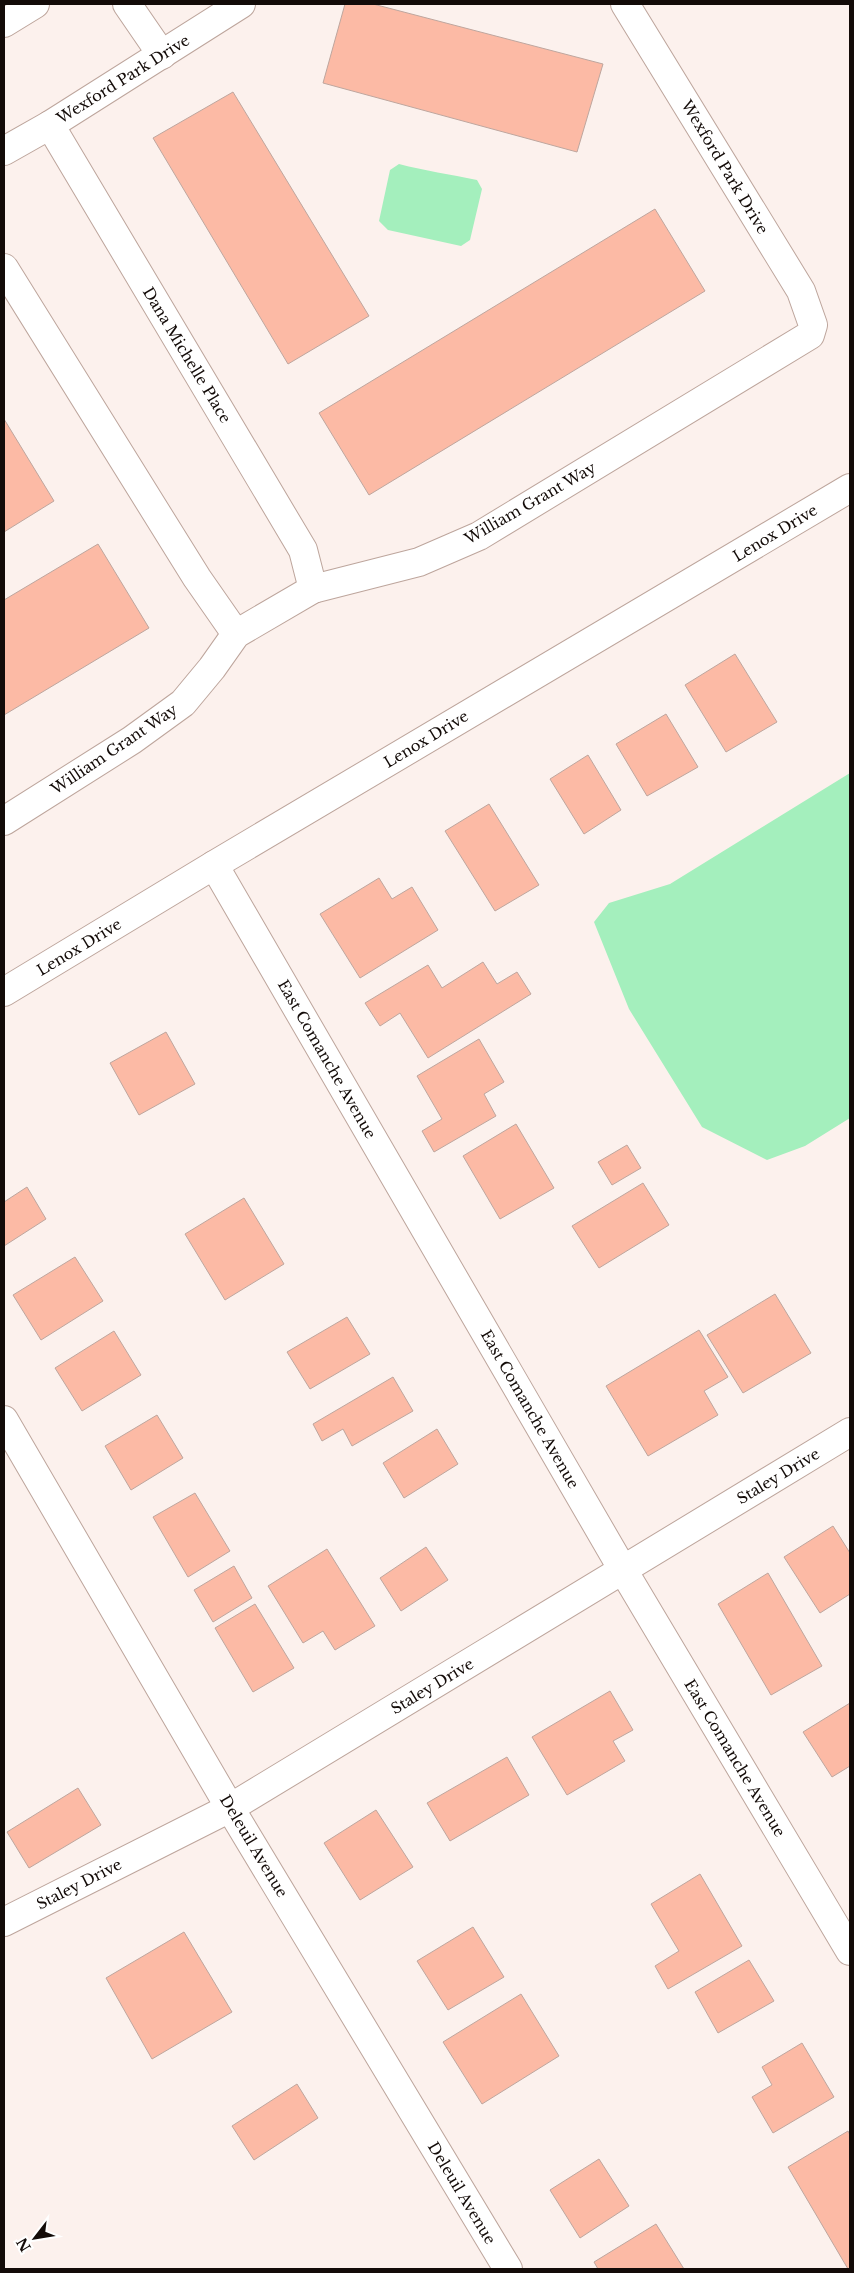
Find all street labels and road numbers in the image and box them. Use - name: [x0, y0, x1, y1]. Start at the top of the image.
- street label: Wexford Park Drive: [52, 30, 193, 128]
- street label: Wexford Park Drive: [677, 96, 773, 238]
- street label: Dana Michelle Place: [139, 283, 235, 427]
- street label: William Grant Way: [460, 457, 599, 549]
- street label: Lenox Drive: [729, 500, 821, 566]
- street label: William Grant Way: [46, 699, 181, 799]
- street label: Lenox Drive: [380, 706, 472, 772]
- street label: Lenox Drive: [33, 914, 125, 980]
- street label: East Comanche Avenue: [274, 976, 380, 1142]
- street label: East Comanche Avenue: [477, 1326, 583, 1492]
- street label: Staley Drive: [733, 1444, 823, 1508]
- street label: Staley Drive: [387, 1654, 477, 1718]
- street label: East Comanche Avenue: [680, 1676, 790, 1840]
- street label: Deleuil Avenue: [216, 1791, 292, 1901]
- street label: Staley Drive: [33, 1854, 125, 1914]
- street label: Deleuil Avenue: [424, 2138, 500, 2248]

